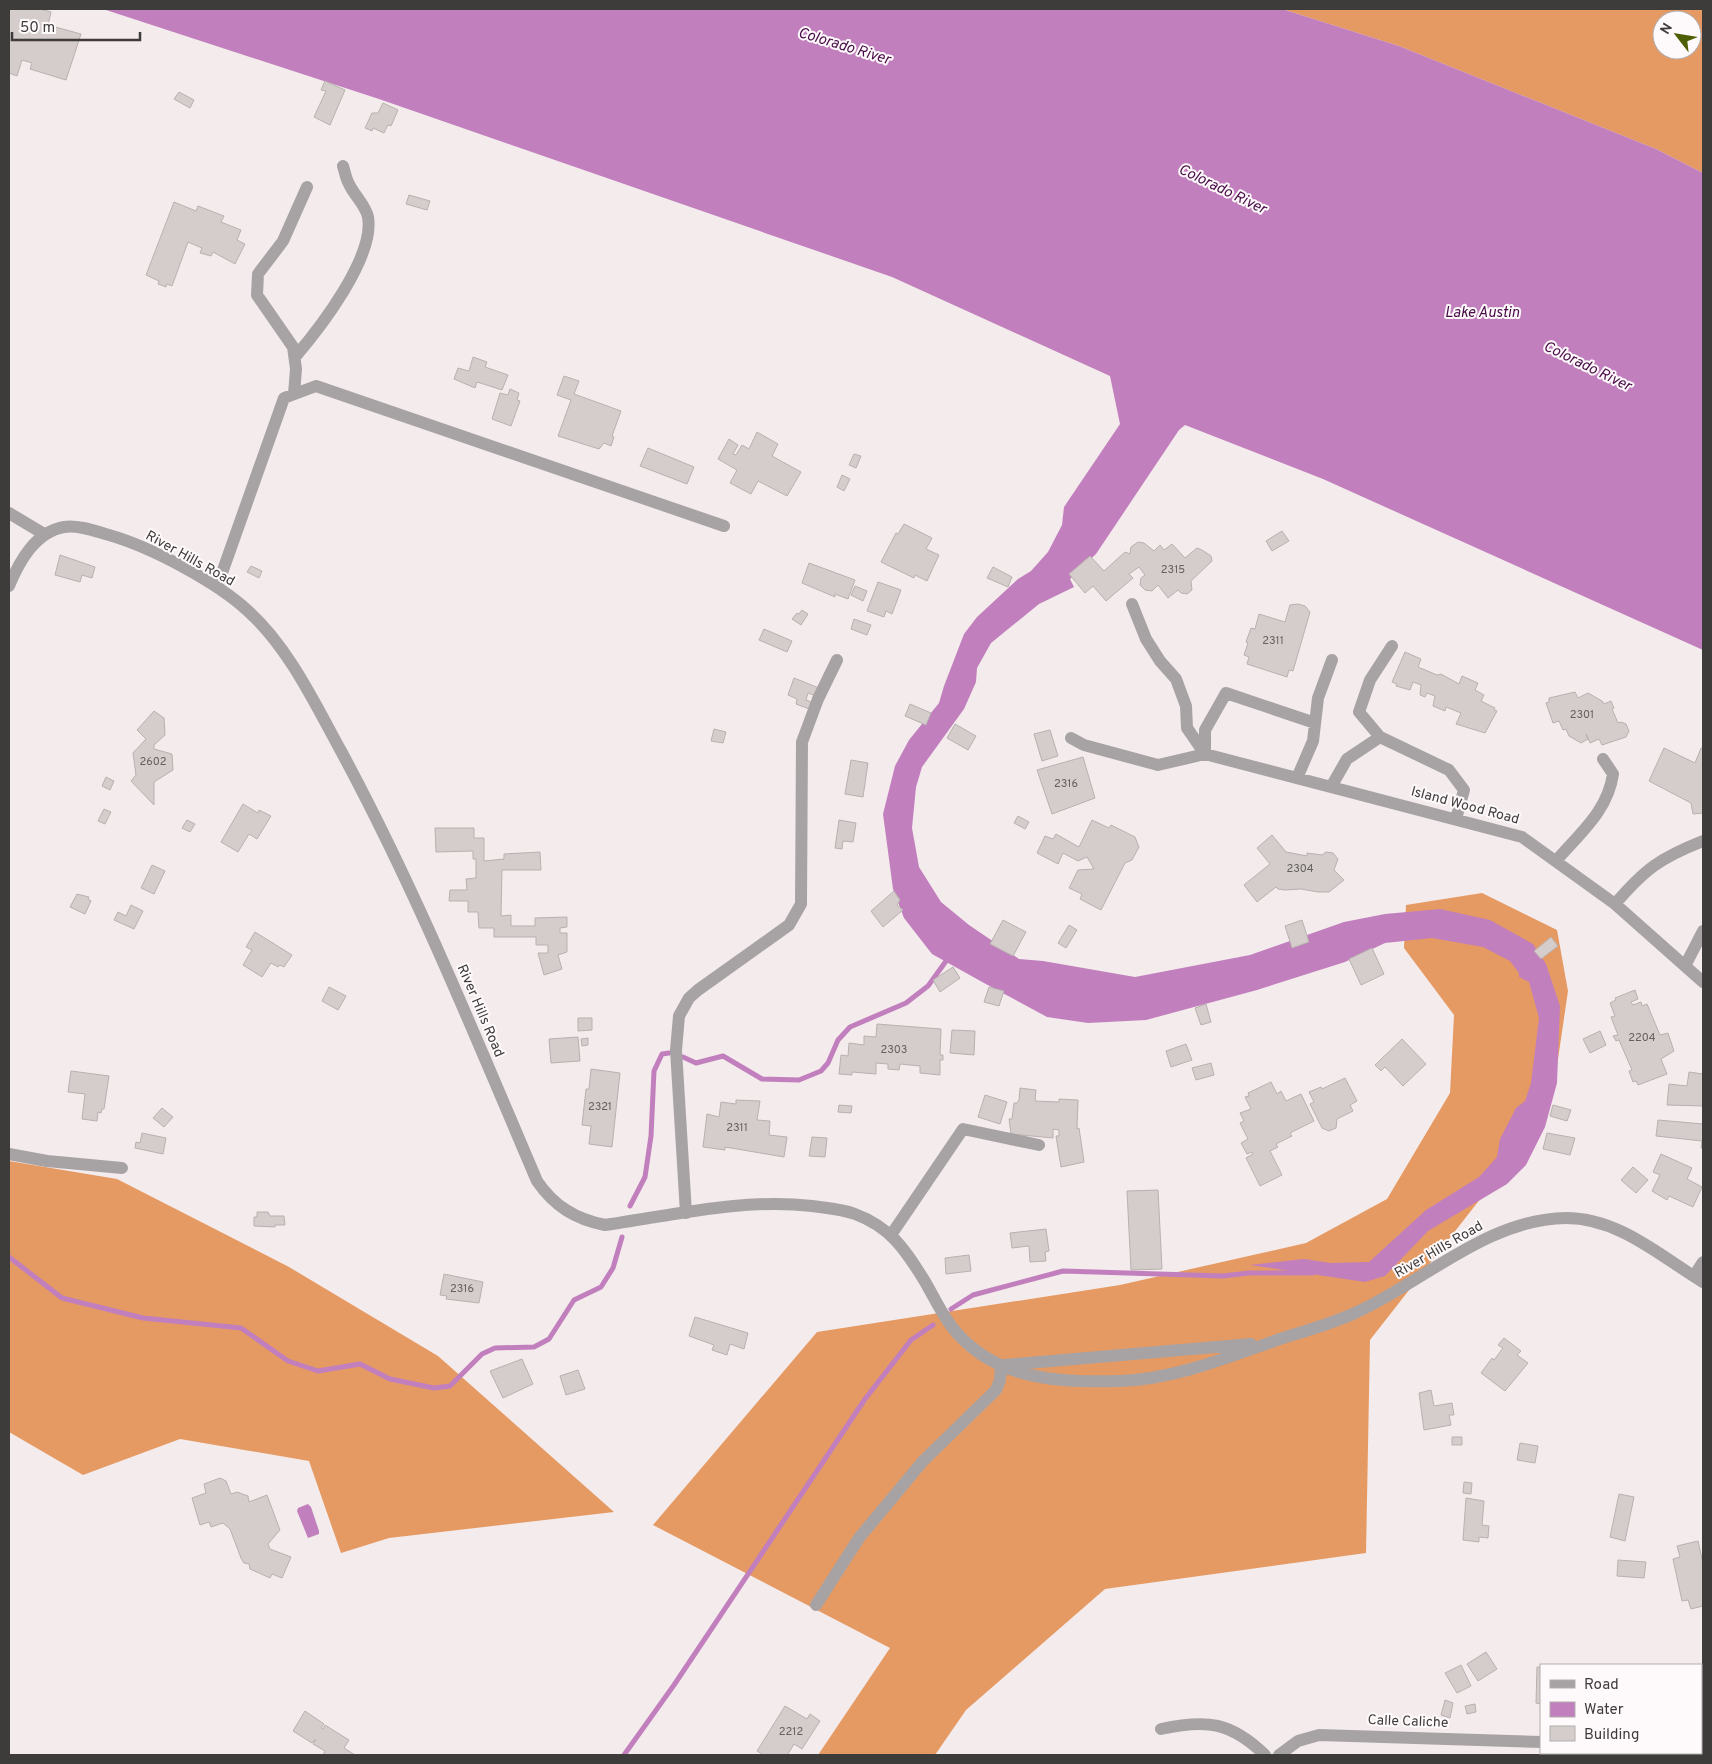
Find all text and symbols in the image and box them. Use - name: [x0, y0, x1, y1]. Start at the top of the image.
- scale bar: [12, 10, 140, 42]
- north arrow: [1652, 10, 1702, 60]
- text: 50 m: [20, 19, 55, 38]
- text: N: [1657, 20, 1677, 38]
- water label: Colorado River: [796, 24, 894, 70]
- water label: Colorado River: [1175, 161, 1270, 220]
- water label: Lake Austin: [1445, 304, 1519, 323]
- water label: Colorado River: [1540, 338, 1635, 397]
- street label: River Hills Road: [142, 527, 238, 591]
- house number: 2315: [1161, 563, 1185, 577]
- house number: 2311: [1262, 634, 1284, 648]
- house number: 2301: [1570, 708, 1594, 722]
- house number: 2602: [139, 755, 167, 769]
- house number: 2316: [1054, 777, 1078, 791]
- street label: Island Wood Road: [1409, 783, 1521, 829]
- house number: 2304: [1286, 862, 1314, 876]
- street label: River Hills Road: [453, 962, 507, 1060]
- house number: 2204: [1628, 1031, 1656, 1045]
- house number: 2303: [881, 1043, 907, 1057]
- house number: 2321: [588, 1100, 612, 1114]
- house number: 2311: [726, 1121, 748, 1135]
- street label: River Hills Road: [1392, 1218, 1486, 1282]
- house number: 2316: [450, 1282, 474, 1296]
- legend: [1540, 1664, 1702, 1754]
- text: Road: [1584, 1676, 1619, 1695]
- text: Water: [1584, 1701, 1624, 1720]
- street label: Calle Caliche: [1367, 1712, 1449, 1732]
- house number: 2212: [779, 1725, 803, 1739]
- text: Building: [1584, 1726, 1639, 1745]

